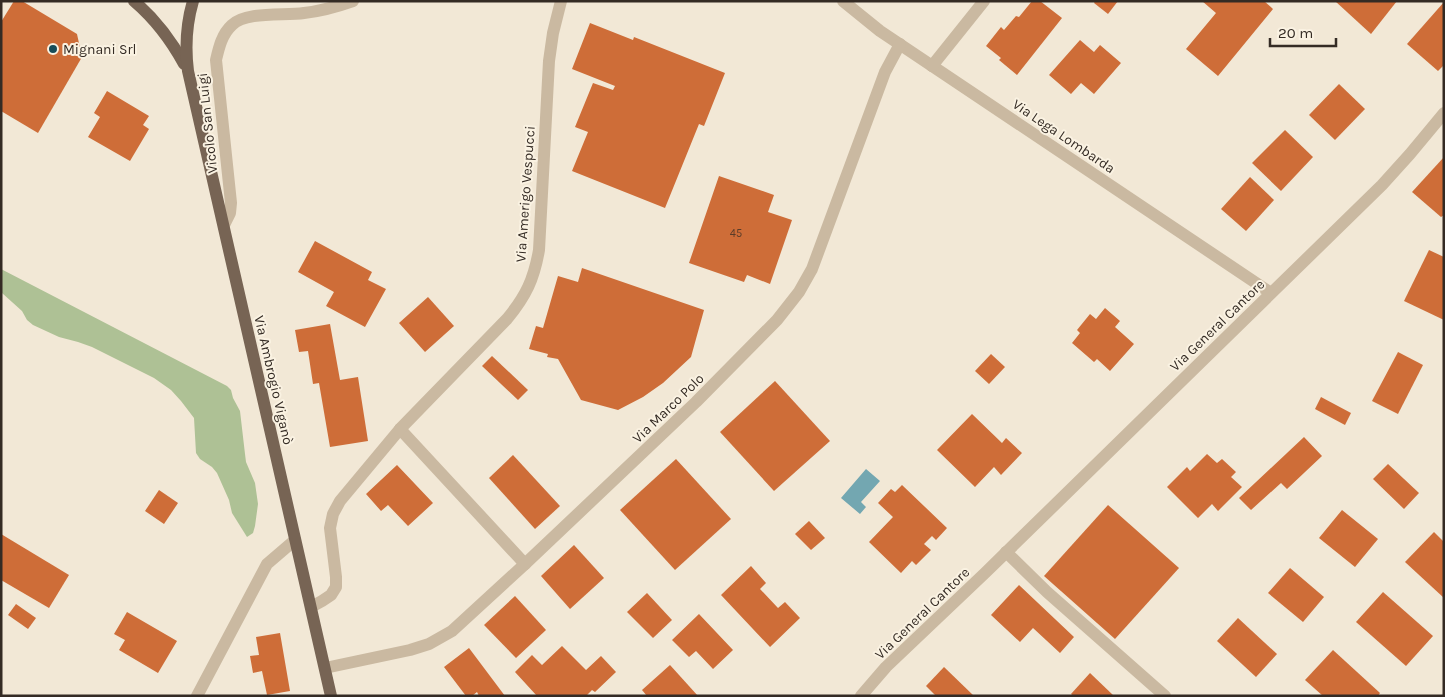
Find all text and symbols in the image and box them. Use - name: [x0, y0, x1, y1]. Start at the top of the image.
- scale bar: [1270, 15, 1336, 47]
- text: 20 m: [1278, 24, 1313, 42]
- place label: Mignani Srl: [63, 41, 136, 58]
- marker: Mignani Srl: [47, 43, 59, 55]
- street label: Vicolo San Luigi: [194, 72, 221, 174]
- street label: Via Lega Lombarda: [1009, 96, 1118, 177]
- street label: Via Amerigo Vespucci: [512, 125, 539, 263]
- house number: 45: [730, 227, 742, 240]
- street label: Via General Cantore: [1167, 276, 1268, 375]
- street label: Via Ambrogio Viganò: [250, 314, 297, 446]
- street label: Via Marco Polo: [629, 370, 708, 447]
- street label: Via General Cantore: [872, 564, 973, 663]

